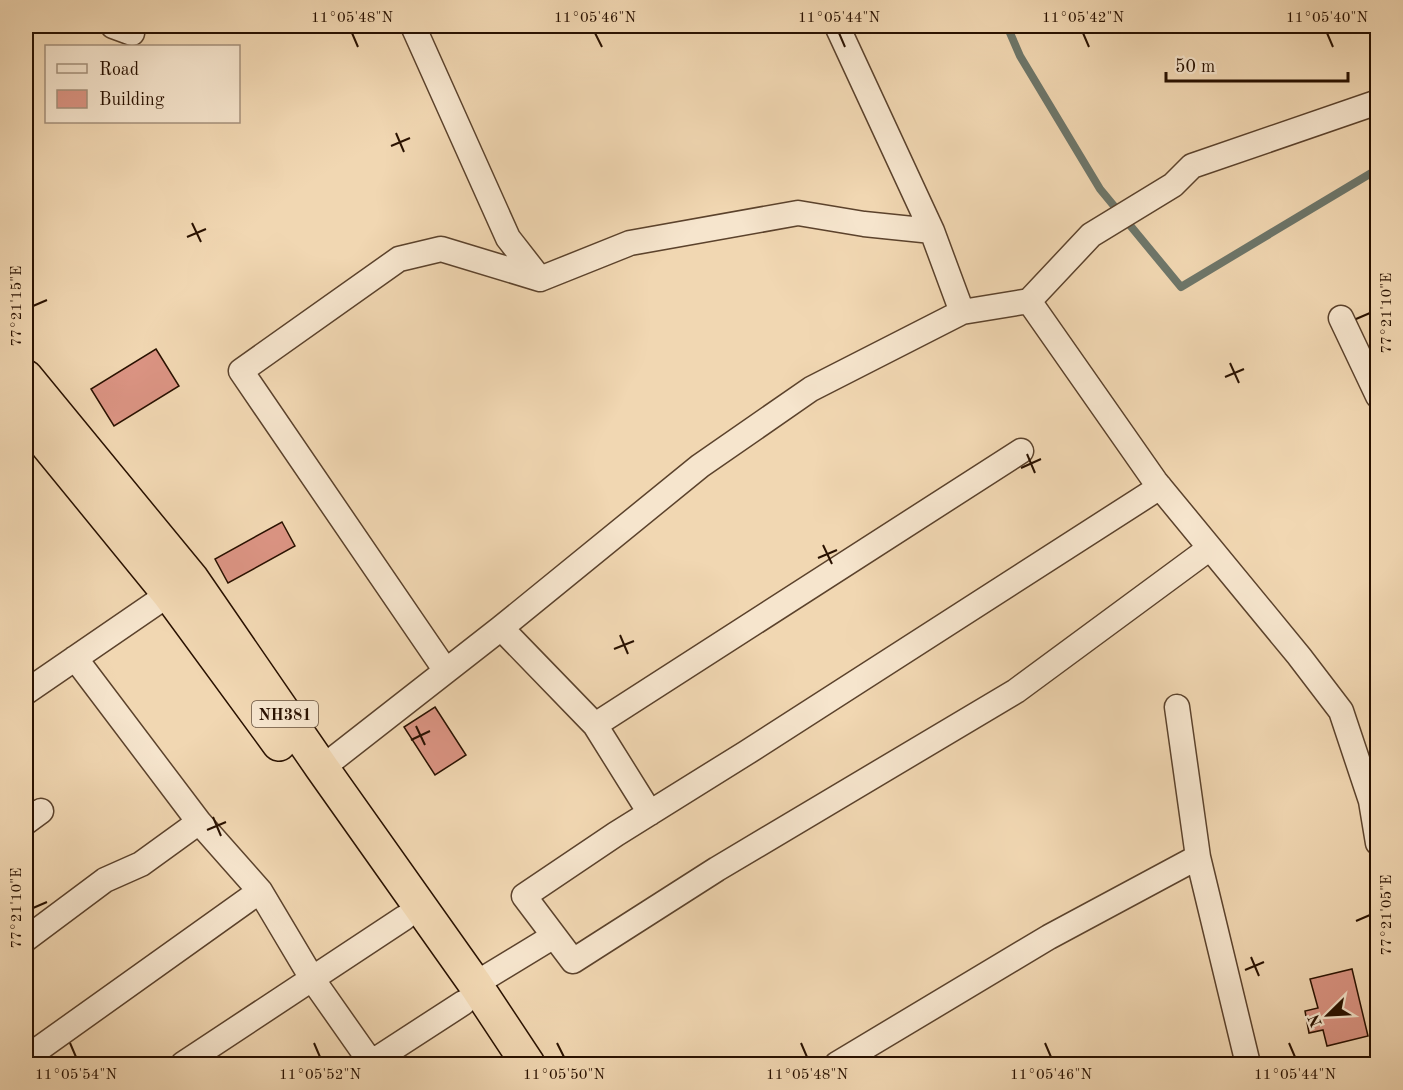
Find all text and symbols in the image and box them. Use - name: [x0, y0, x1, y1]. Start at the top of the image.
- text: 11°05'48"N: [311, 11, 393, 26]
- text: 11°05'46"N: [554, 11, 636, 26]
- text: 11°05'44"N: [798, 11, 880, 26]
- text: 11°05'42"N: [1042, 11, 1124, 26]
- text: 11°05'40"N: [1286, 11, 1368, 26]
- legend: [45, 45, 240, 123]
- scale bar: [1166, 45, 1348, 83]
- text: 50 m: [1175, 58, 1215, 76]
- text: Road: [99, 61, 139, 79]
- text: Building: [99, 91, 165, 109]
- text: 77°21'15"E: [10, 266, 25, 346]
- text: 77°21'10"E: [1380, 273, 1395, 353]
- road number: NH381: [252, 701, 318, 727]
- text: 77°21'10"E: [10, 868, 25, 948]
- text: 77°21'05"E: [1380, 875, 1395, 955]
- north arrow: [1298, 985, 1358, 1045]
- text: N: [1306, 1011, 1326, 1029]
- text: 11°05'54"N: [35, 1068, 117, 1083]
- text: 11°05'52"N: [279, 1068, 361, 1083]
- text: 11°05'50"N: [523, 1068, 605, 1083]
- text: 11°05'48"N: [766, 1068, 848, 1083]
- text: 11°05'46"N: [1010, 1068, 1092, 1083]
- text: 11°05'44"N: [1254, 1068, 1336, 1083]

